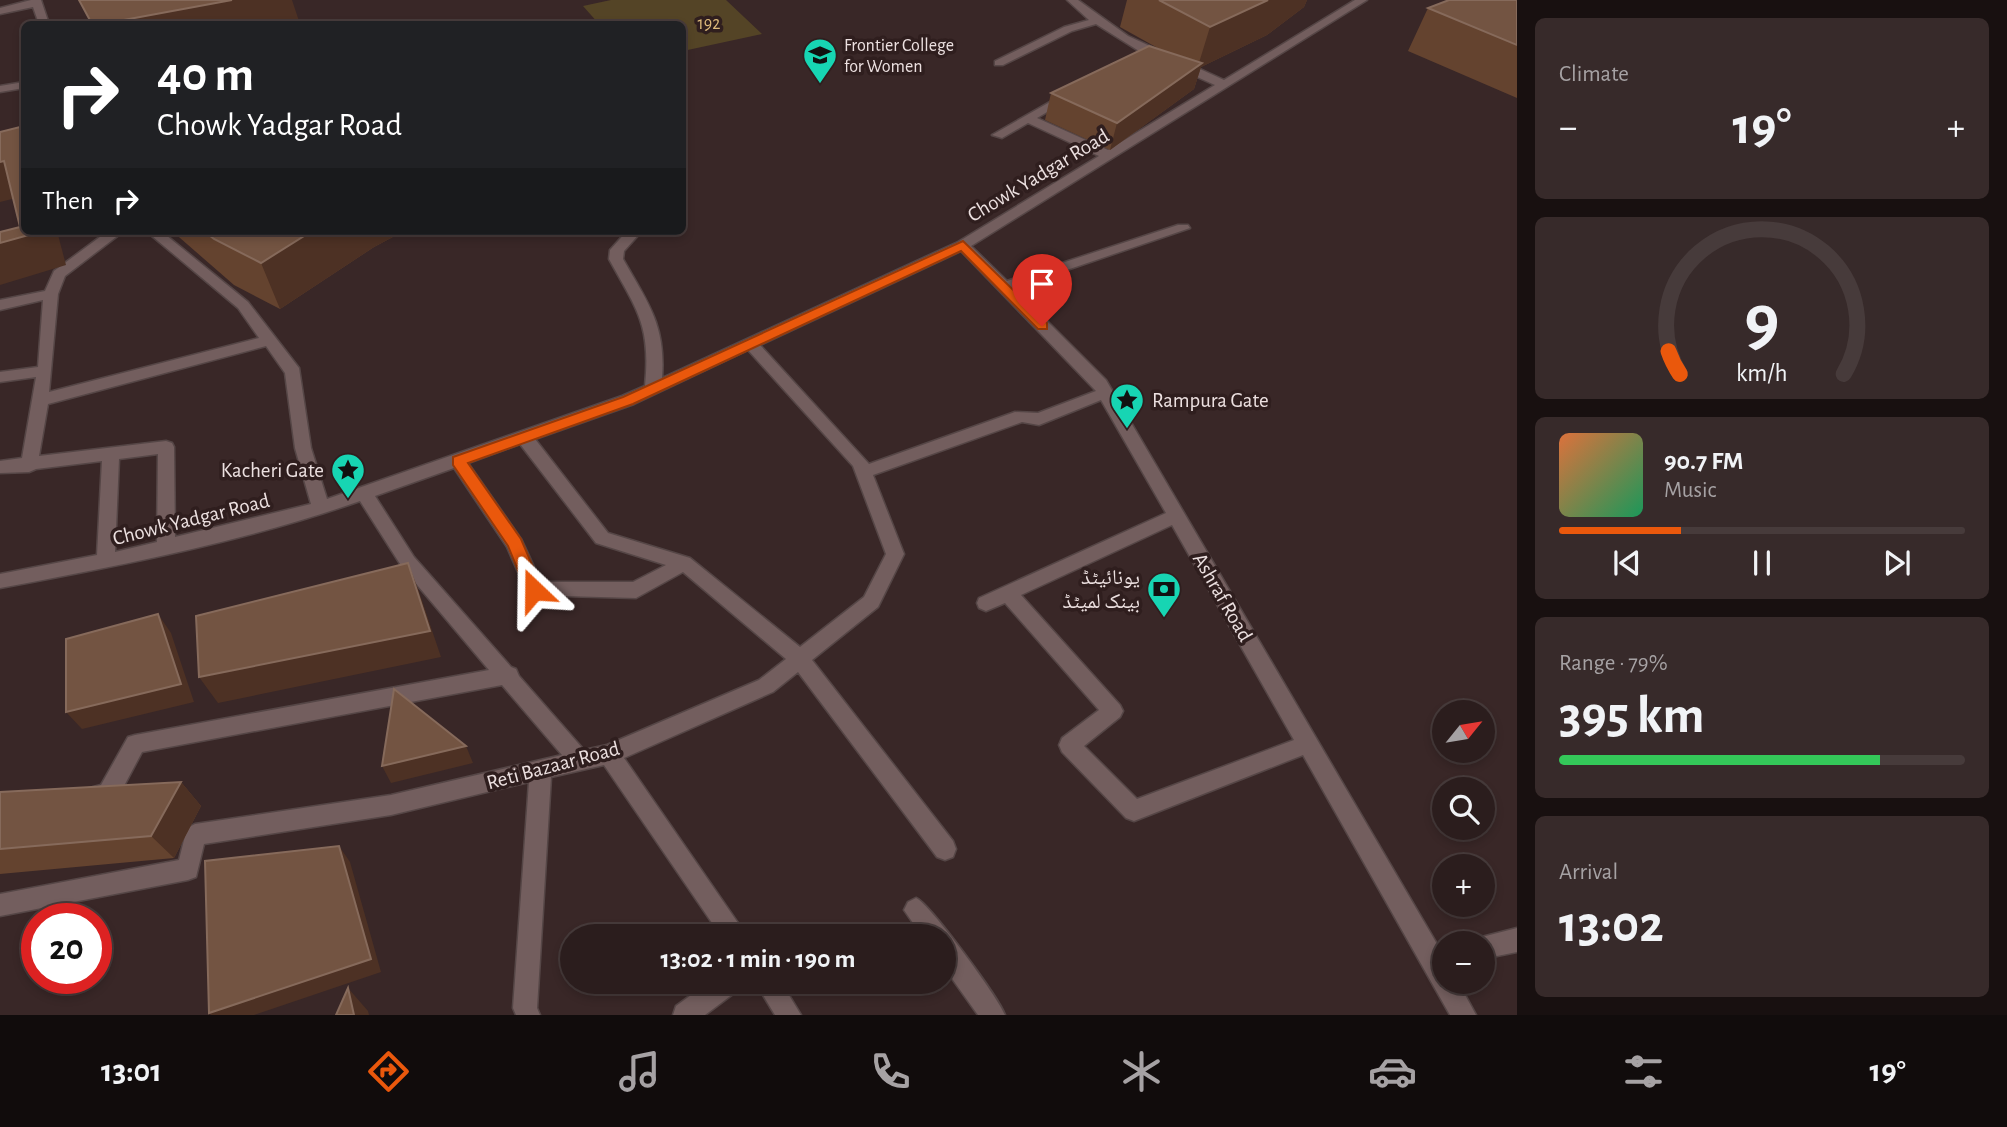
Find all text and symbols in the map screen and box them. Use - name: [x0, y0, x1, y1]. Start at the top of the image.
- park label: 192: [698, 15, 720, 33]
- school or university icon: Frontier College for Women: [801, 36, 839, 85]
- place label: Frontier College for Women: [844, 37, 954, 76]
- icon: right: [42, 49, 133, 140]
- text: 40 m: [157, 51, 254, 100]
- text: Climate: [1559, 63, 1629, 86]
- text: 19°: [1732, 101, 1792, 153]
- text: Chowk Yadgar Road: [157, 109, 402, 141]
- text: −: [1559, 109, 1577, 147]
- text: +: [1947, 109, 1965, 147]
- street label: Chowk Yadgar Road: [964, 125, 1113, 226]
- icon: right: [107, 182, 145, 220]
- text: Then: [42, 188, 93, 214]
- pin: [1012, 254, 1072, 326]
- icon: arrive: [1023, 265, 1061, 303]
- text: 9: [1744, 287, 1780, 360]
- text: km/h: [1736, 361, 1788, 386]
- place icon: Rampura Gate: [1108, 381, 1146, 430]
- place label: Rampura Gate: [1152, 390, 1269, 411]
- text: 90.7 FM: [1664, 448, 1744, 474]
- place icon: Kacheri Gate: [329, 451, 367, 500]
- place label: Kacheri Gate: [221, 460, 324, 481]
- text: Music: [1664, 479, 1716, 502]
- street label: Chowk Yadgar Road: [111, 490, 272, 549]
- icon: previous: [1608, 544, 1646, 582]
- icon: pause: [1743, 544, 1781, 582]
- icon: next: [1878, 544, 1916, 582]
- street label: Ashraf Road: [1189, 549, 1256, 645]
- position arrow: [497, 553, 571, 627]
- place label: یونائیٹڈ بینک لمیٹڈ: [1063, 567, 1140, 613]
- bank icon: یونائیٹڈ بینک لمیٹڈ: [1145, 570, 1183, 619]
- text: Range · 79%: [1559, 652, 1668, 675]
- text: 395 km: [1559, 690, 1705, 742]
- north arrow: [1432, 700, 1494, 763]
- map controls: [1432, 700, 1495, 994]
- street label: Reti Bazaar Road: [484, 738, 622, 793]
- button: search: [1432, 777, 1495, 840]
- button: +: [1432, 854, 1495, 917]
- text: Arrival: [1559, 861, 1618, 884]
- text: 13:02: [1559, 899, 1664, 951]
- speed limit sign: 20: [21, 903, 112, 994]
- button: −: [1432, 931, 1495, 994]
- text: 13:02 · 1 min · 190 m: [660, 946, 856, 972]
- icon: directions: [364, 1047, 413, 1096]
- icon: music: [615, 1047, 664, 1096]
- icon: phone: [866, 1047, 915, 1096]
- icon: climate: [1117, 1047, 1166, 1096]
- icon: car: [1368, 1047, 1417, 1096]
- icon: filters: [1619, 1047, 1668, 1096]
- text: 13:01: [101, 1055, 162, 1087]
- text: 19°: [1870, 1055, 1906, 1087]

